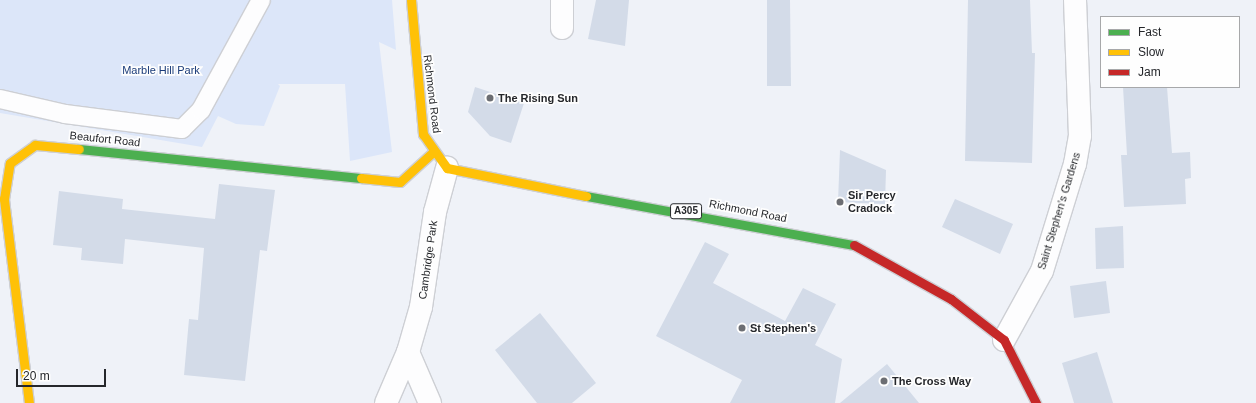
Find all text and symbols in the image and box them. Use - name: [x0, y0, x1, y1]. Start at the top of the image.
- legend: [1100, 16, 1240, 88]
- text: Fast: [1138, 25, 1161, 39]
- text: Slow: [1138, 45, 1164, 59]
- street label: Richmond Road: [421, 54, 443, 134]
- park label: Marble Hill Park: [122, 63, 200, 77]
- text: Jam: [1138, 65, 1161, 79]
- place label: The Rising Sun: [498, 91, 578, 105]
- marker: The Rising Sun: [485, 93, 495, 103]
- street label: Beaufort Road: [69, 129, 141, 149]
- street label: Saint Stephen's Gardens: [1035, 151, 1083, 271]
- place label: Sir Percy Cradock: [848, 189, 896, 215]
- street label: Richmond Road: [708, 197, 788, 225]
- marker: Sir Percy Cradock: [835, 197, 845, 207]
- road number: A305: [670, 203, 702, 219]
- street label: Cambridge Park: [416, 220, 440, 300]
- place label: St Stephen's: [750, 321, 816, 335]
- marker: St Stephen's: [737, 323, 747, 333]
- scale bar: [18, 361, 108, 387]
- text: 20 m: [23, 369, 50, 383]
- place label: The Cross Way: [892, 374, 971, 388]
- marker: The Cross Way: [879, 376, 889, 386]

